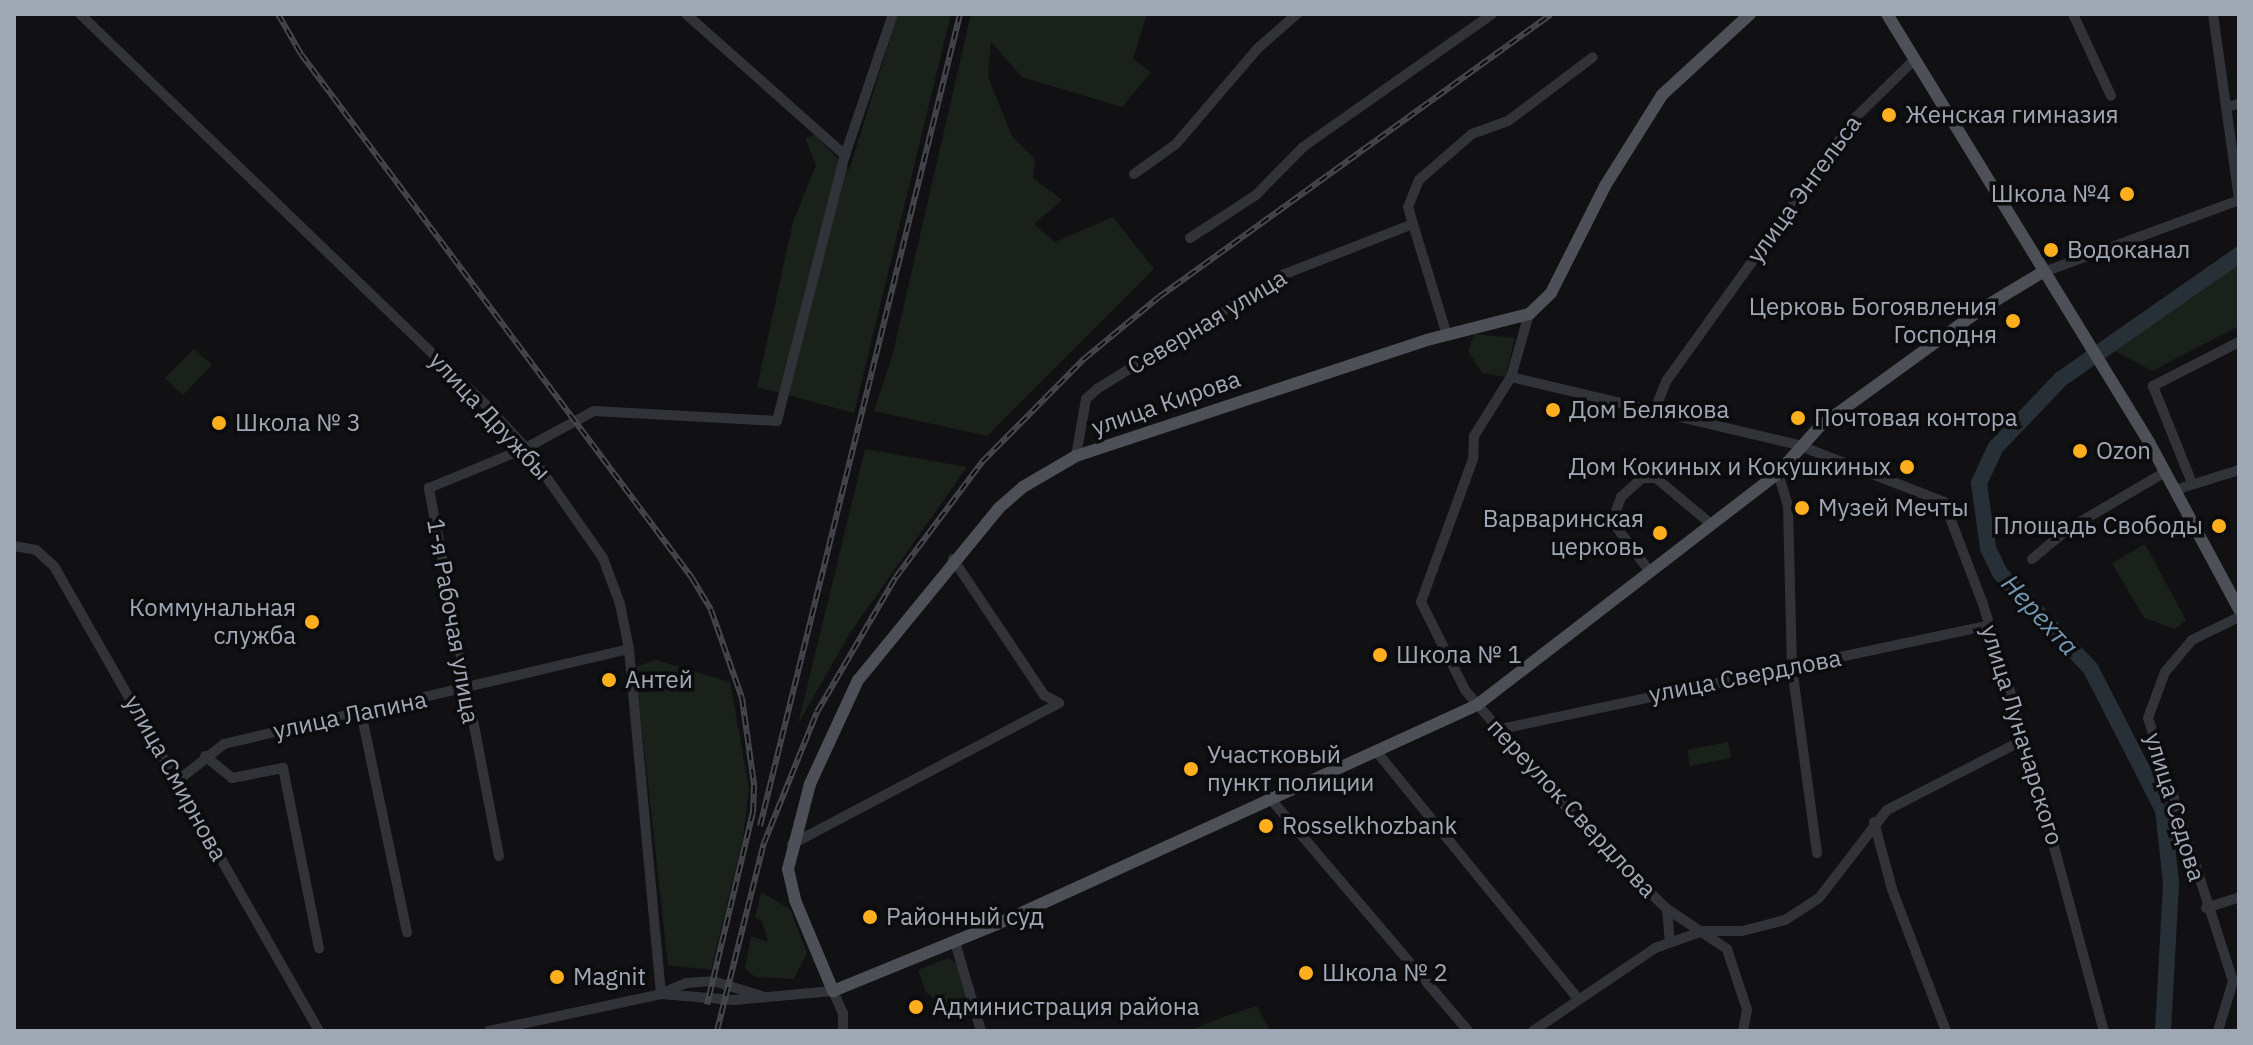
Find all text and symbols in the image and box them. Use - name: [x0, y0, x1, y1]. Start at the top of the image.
- place label: Женская гимназия: [1905, 101, 2119, 129]
- marker: Женская гимназия: [1880, 106, 1898, 124]
- street label: улица Энгельса: [1741, 110, 1867, 268]
- place label: Школа №4: [1991, 180, 2111, 208]
- marker: Школа №4: [2118, 185, 2136, 203]
- place label: Водоканал: [2067, 236, 2190, 264]
- marker: Водоканал: [2042, 241, 2060, 259]
- street label: Северная улица: [1122, 263, 1292, 381]
- place label: Церковь Богоявления Господня: [1749, 293, 1997, 349]
- marker: Церковь Богоявления Господня: [2004, 312, 2022, 330]
- street label: улица Дружбы: [423, 346, 557, 486]
- street label: улица Кирова: [1088, 364, 1244, 442]
- place label: Дом Белякова: [1569, 396, 1729, 424]
- marker: Дом Белякова: [1544, 401, 1562, 419]
- place label: Почтовая контора: [1814, 404, 2018, 432]
- place label: Школа № 3: [235, 409, 361, 437]
- marker: Почтовая контора: [1789, 409, 1807, 427]
- marker: Школа № 3: [210, 414, 228, 432]
- place label: Ozon: [2096, 437, 2151, 465]
- marker: Ozon: [2071, 442, 2089, 460]
- place label: Дом Кокиных и Кокушкиных: [1569, 453, 1891, 481]
- marker: Дом Кокиных и Кокушкиных: [1898, 458, 1916, 476]
- place label: Музей Мечты: [1818, 494, 1969, 522]
- marker: Музей Мечты: [1793, 499, 1811, 517]
- place label: Варваринская церковь: [1483, 505, 1644, 561]
- place label: Площадь Свободы: [1993, 512, 2203, 540]
- street label: 1-я Рабочая улица: [421, 516, 485, 726]
- marker: Площадь Свободы: [2210, 517, 2228, 535]
- marker: Варваринская церковь: [1651, 524, 1669, 542]
- water label: Нерехта: [1995, 568, 2085, 662]
- place label: Коммунальная служба: [129, 594, 296, 650]
- marker: Коммунальная служба: [303, 613, 321, 631]
- street label: улица Луначарского: [1975, 621, 2069, 849]
- place label: Школа № 1: [1396, 641, 1522, 669]
- street label: улица Свердлова: [1647, 643, 1843, 709]
- marker: Школа № 1: [1371, 646, 1389, 664]
- place label: Антей: [625, 666, 693, 694]
- marker: Антей: [600, 671, 618, 689]
- street label: улица Лапина: [271, 685, 429, 745]
- street label: улица Смирнова: [118, 690, 234, 866]
- street label: переулок Свердлова: [1482, 713, 1662, 903]
- street label: улица Седова: [2139, 729, 2211, 885]
- place label: Участковый пункт полиции: [1207, 741, 1374, 797]
- marker: Участковый пункт полиции: [1182, 760, 1200, 778]
- place label: Rosselkhozbank: [1282, 812, 1457, 840]
- marker: Rosselkhozbank: [1257, 817, 1275, 835]
- place label: Районный суд: [886, 903, 1044, 931]
- marker: Районный суд: [861, 908, 879, 926]
- place label: Школа № 2: [1322, 959, 1448, 987]
- place label: Magnit: [573, 963, 646, 991]
- marker: Школа № 2: [1297, 964, 1315, 982]
- marker: Magnit: [548, 968, 566, 986]
- place label: Администрация района: [932, 993, 1200, 1021]
- marker: Администрация района: [907, 998, 925, 1016]

